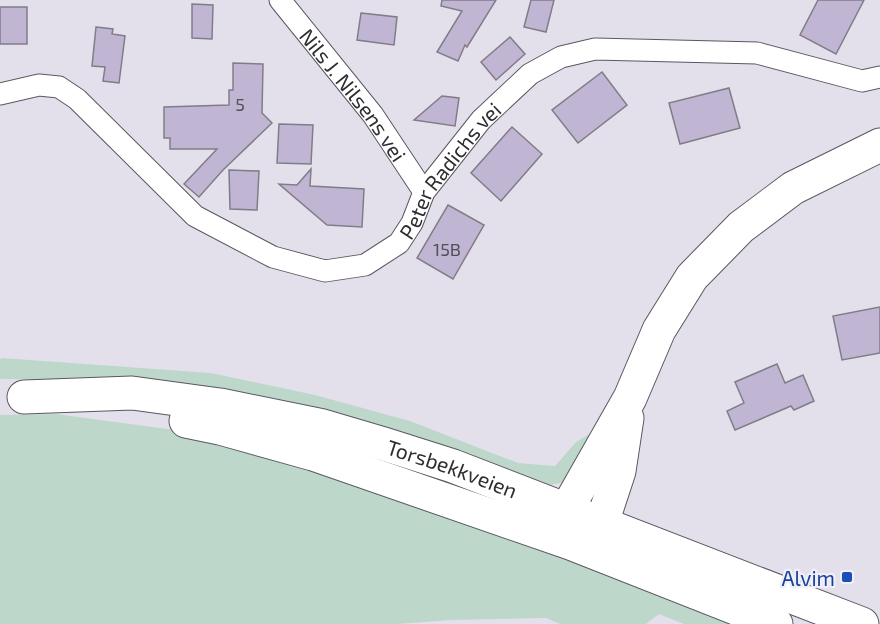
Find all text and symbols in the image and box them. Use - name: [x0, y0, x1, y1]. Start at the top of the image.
- street label: Nils J. Nilsens vei: [295, 23, 412, 166]
- house number: 5: [235, 93, 245, 115]
- street label: Peter Radichs vei: [393, 96, 505, 243]
- house number: 15B: [433, 238, 461, 260]
- street label: Torsbekkveien: [384, 433, 521, 502]
- place label: Alvim: [781, 565, 835, 590]
- marker: Alvim: [840, 570, 854, 584]

